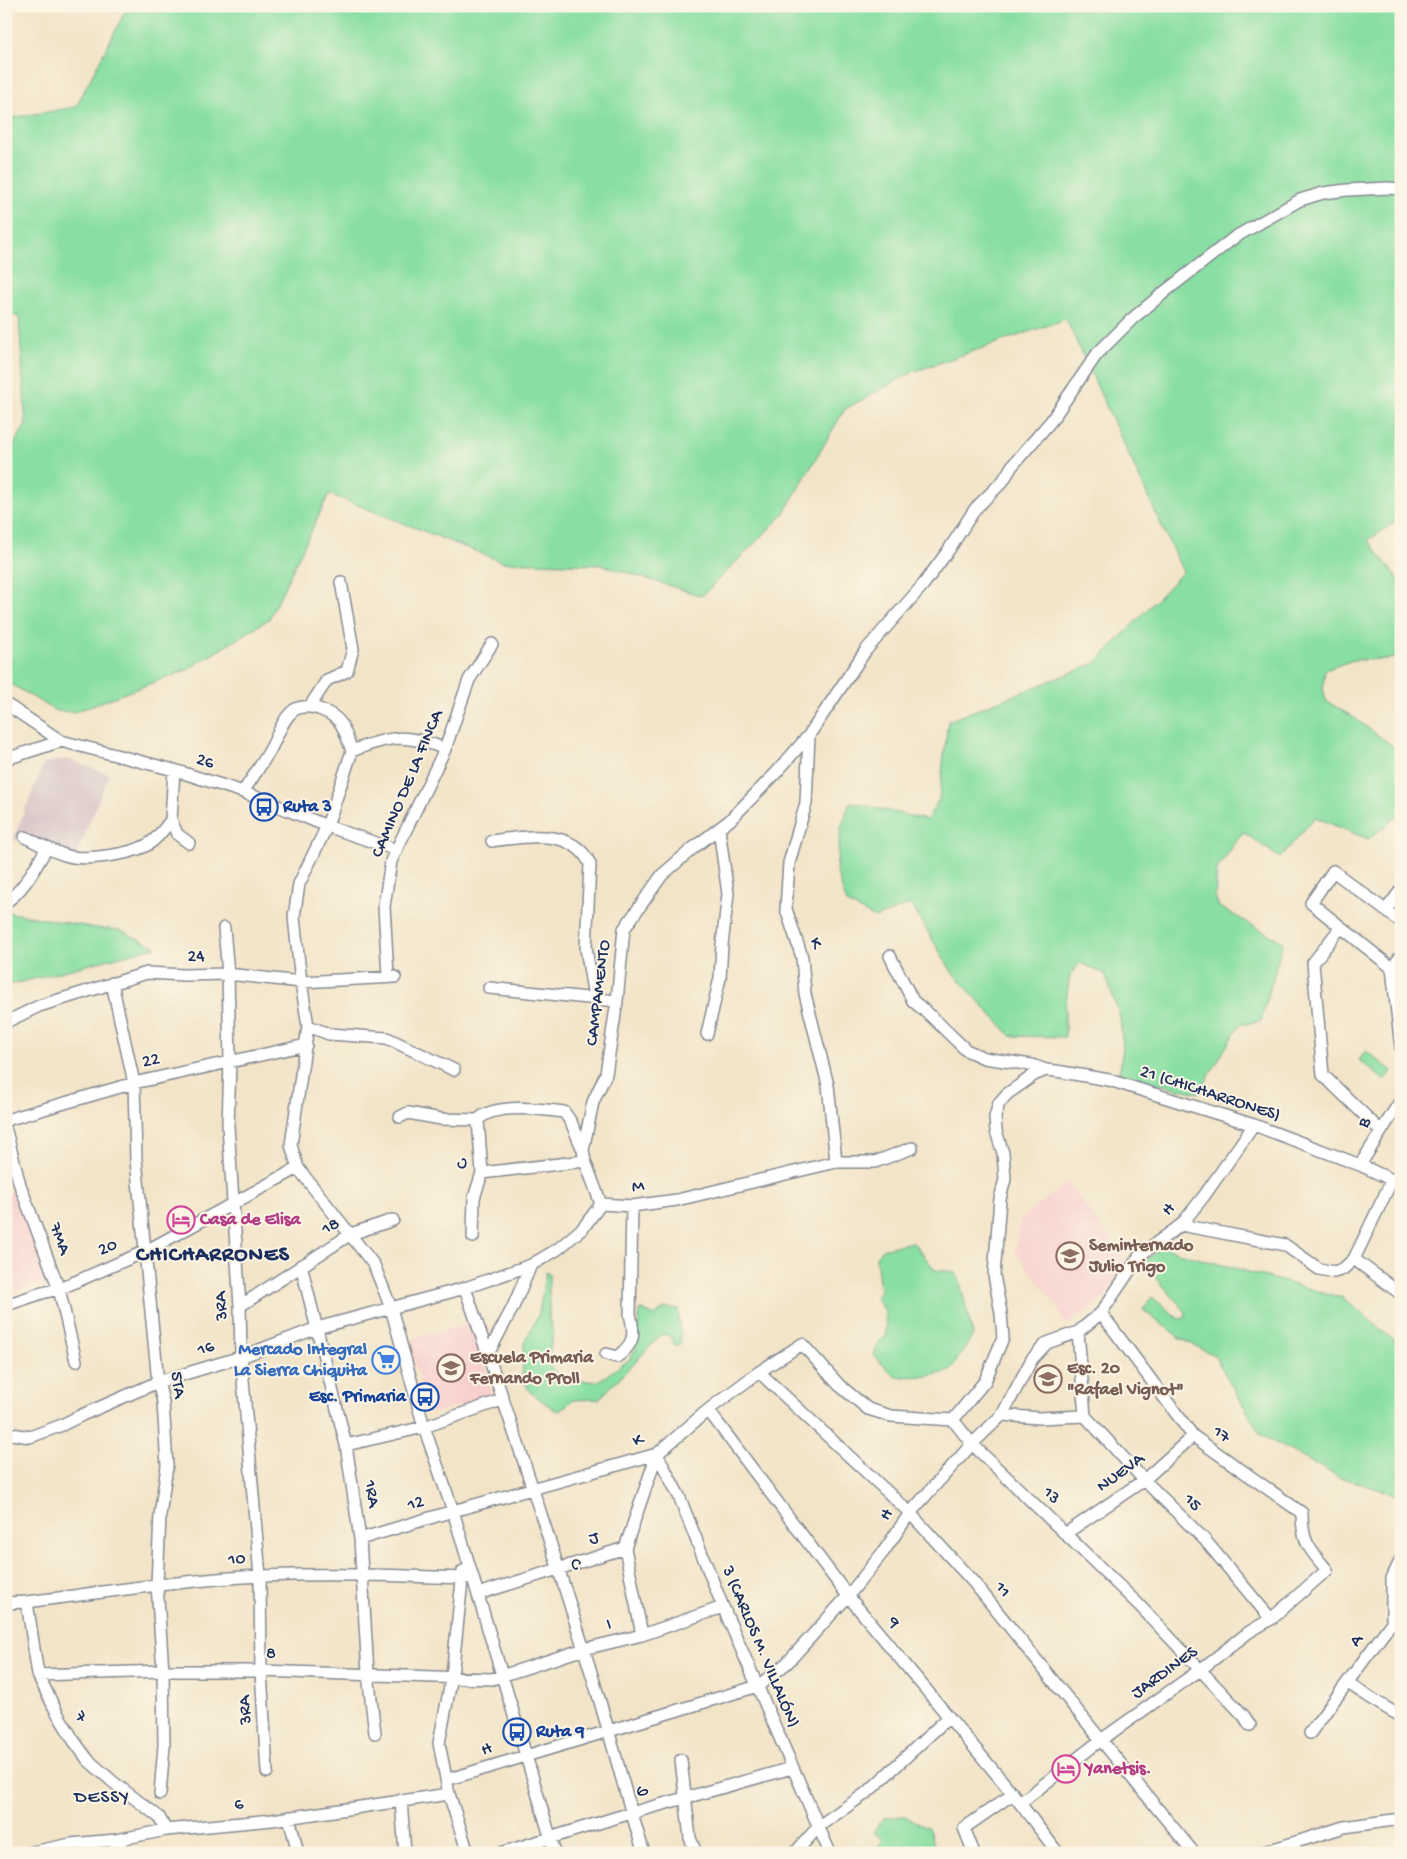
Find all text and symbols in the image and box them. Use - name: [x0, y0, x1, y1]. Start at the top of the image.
- street label: CAMINO DE LA FINCA: [367, 706, 449, 861]
- street label: 26: [193, 749, 217, 775]
- bus stop icon: Ruta 3: [249, 792, 279, 822]
- place label: Ruta 3: [282, 797, 332, 818]
- street label: K: [804, 935, 827, 953]
- street label: CAMPAMENTO: [582, 939, 616, 1047]
- street label: 24: [187, 946, 205, 968]
- street label: 22: [140, 1049, 162, 1073]
- street label: 21 (CHICHARRONES): [1137, 1061, 1283, 1127]
- street label: B: [1353, 1113, 1377, 1133]
- street label: C: [452, 1158, 474, 1169]
- street label: M: [631, 1176, 646, 1198]
- street label: H: [1158, 1198, 1181, 1221]
- hotel icon: Casa de Elisa: [166, 1205, 196, 1235]
- place label: Casa de Elisa: [199, 1210, 301, 1231]
- street label: 18: [317, 1214, 344, 1241]
- street label: 7MA: [43, 1219, 75, 1259]
- street label: 20: [95, 1235, 121, 1261]
- place label: Seminternado Julio Trigo: [1088, 1236, 1194, 1278]
- school or university icon: Seminternado Julio Trigo: [1055, 1241, 1085, 1271]
- district label: CHICHARRONES: [135, 1243, 290, 1269]
- street label: 3RA: [211, 1289, 233, 1322]
- street label: 16: [194, 1336, 218, 1362]
- place label: Mercado Integral La Sierra Chiquita: [234, 1340, 368, 1382]
- supermarket icon: Mercado Integral La Sierra Chiquita: [371, 1345, 401, 1375]
- place label: Escuela Primaria Fernando Proll: [469, 1348, 594, 1390]
- school or university icon: Escuela Primaria Fernando Proll: [436, 1353, 466, 1383]
- place label: Esc. 20 "Rafael Vignot": [1067, 1359, 1184, 1401]
- school or university icon: Esc. 20 "Rafael Vignot": [1033, 1364, 1063, 1394]
- street label: 5TA: [165, 1370, 189, 1401]
- bus stop icon: Esc. Primaria: [410, 1382, 440, 1412]
- place label: Esc. Primaria: [309, 1387, 407, 1408]
- street label: 17: [1207, 1421, 1234, 1449]
- street label: K: [630, 1429, 648, 1452]
- street label: NUEVA: [1093, 1448, 1150, 1497]
- street label: 1RA: [358, 1478, 384, 1510]
- street label: 13: [1037, 1482, 1064, 1509]
- street label: 15: [1178, 1489, 1205, 1516]
- street label: 12: [404, 1492, 427, 1517]
- street label: H: [875, 1504, 899, 1525]
- street label: J: [586, 1527, 603, 1550]
- street label: 10: [226, 1549, 247, 1571]
- street label: C: [564, 1556, 587, 1573]
- street label: 3 (CARLOS M. VILLALÓN): [716, 1562, 804, 1731]
- street label: 11: [989, 1577, 1015, 1602]
- street label: 9: [881, 1612, 904, 1633]
- street label: I: [604, 1614, 614, 1636]
- street label: A: [1345, 1629, 1369, 1652]
- street label: JARDINES: [1128, 1642, 1203, 1704]
- street label: 8: [266, 1643, 276, 1665]
- street label: 3RA: [235, 1693, 257, 1726]
- street label: 7: [68, 1707, 92, 1727]
- bus stop icon: Ruta 9: [502, 1717, 532, 1747]
- place label: Ruta 9: [535, 1722, 585, 1743]
- street label: H: [479, 1738, 496, 1762]
- hotel icon: Yanetsis.: [1051, 1754, 1081, 1784]
- place label: Yanetsis.: [1083, 1759, 1151, 1780]
- street label: G: [634, 1780, 651, 1804]
- district label: DESSY: [72, 1787, 130, 1810]
- street label: 6: [233, 1794, 246, 1816]

